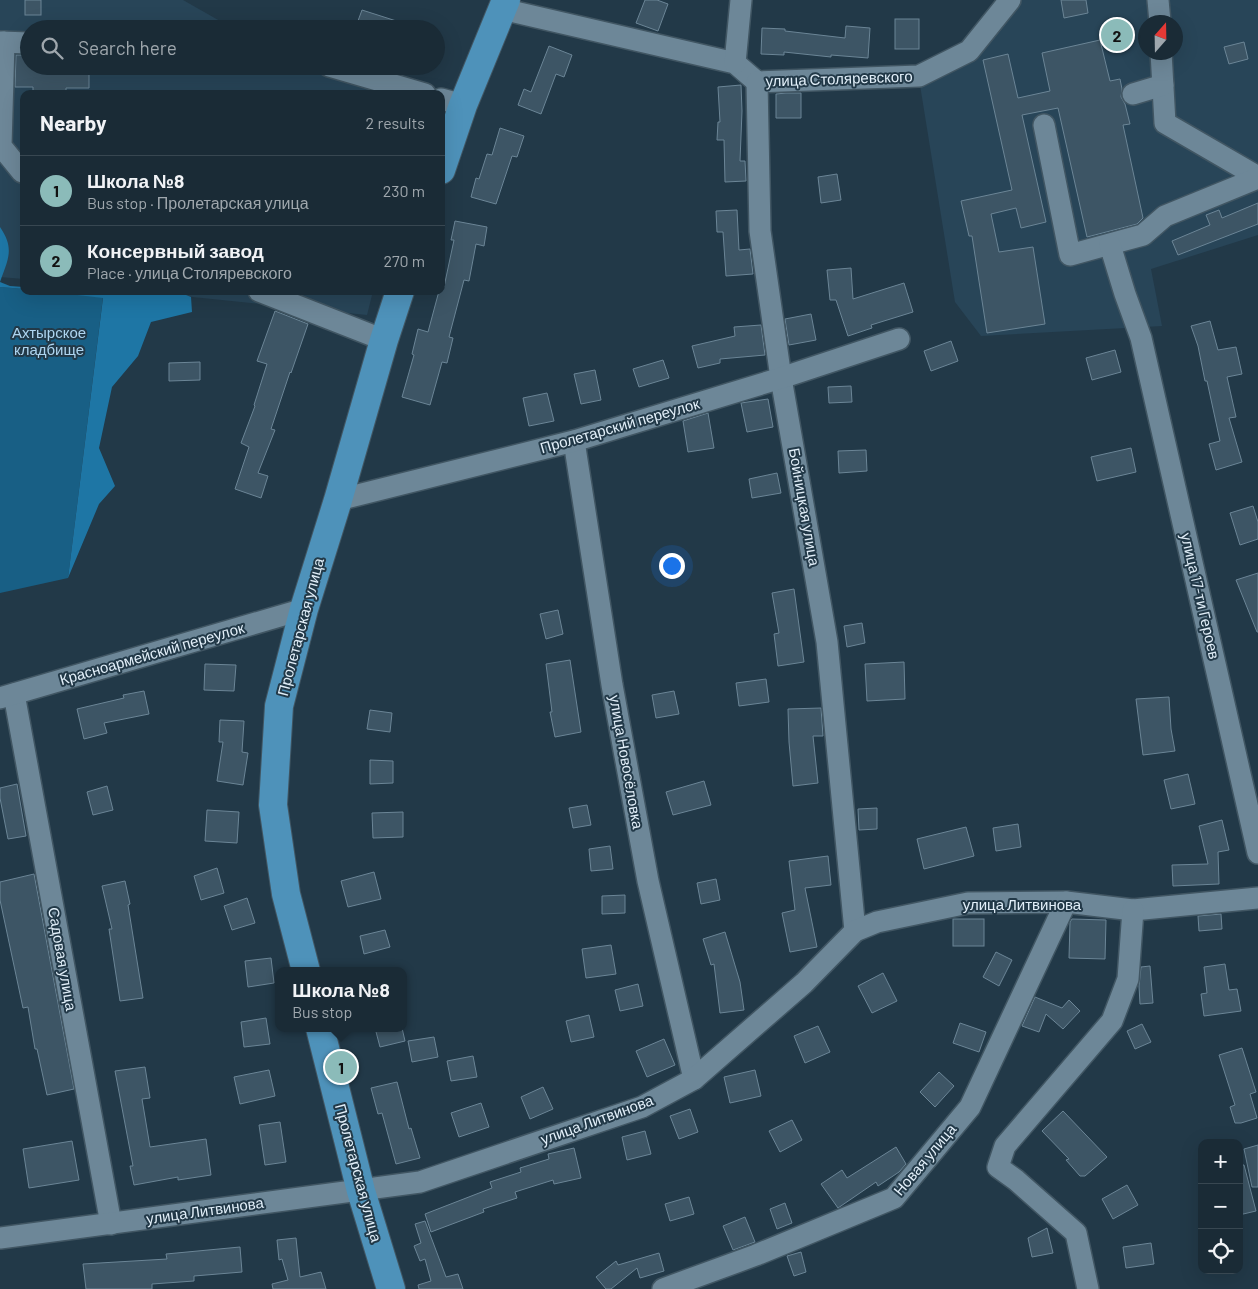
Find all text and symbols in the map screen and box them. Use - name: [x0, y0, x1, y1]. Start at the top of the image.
- north arrow: [1138, 15, 1183, 60]
- pin: 2: [1101, 16, 1133, 54]
- search box: [20, 20, 445, 75]
- icon: search: [38, 34, 66, 62]
- text: Search here: [78, 36, 177, 59]
- street label: улица Столяревского: [765, 66, 913, 90]
- text: Nearby: [40, 110, 106, 135]
- text: 2 results: [366, 113, 425, 132]
- text: Школа №8: [87, 169, 184, 192]
- text: 1: [53, 181, 59, 200]
- text: 230 m: [383, 181, 425, 200]
- text: Bus stop · Пролетарская улица: [87, 193, 309, 212]
- text: Консервный завод: [87, 239, 264, 262]
- text: 2: [52, 251, 60, 270]
- text: 270 m: [383, 251, 425, 270]
- text: Place · улица Столяревского: [87, 263, 292, 282]
- park label: Ахтырское кладбище: [12, 323, 86, 358]
- street label: Пролетарский переулок: [538, 394, 702, 456]
- street label: Бойницкая улица: [786, 446, 824, 568]
- street label: улица 17-ти Героев: [1178, 531, 1224, 661]
- your location: [659, 553, 685, 579]
- street label: Пролетарская улица: [273, 555, 327, 698]
- street label: Красноармейский переулок: [57, 618, 246, 688]
- street label: улица Новосёловка: [606, 693, 648, 831]
- street label: улица Литвинова: [963, 895, 1082, 913]
- street label: Садовая улица: [45, 906, 81, 1013]
- popup: [275, 967, 407, 1032]
- text: Школа №8: [292, 978, 390, 1001]
- text: Bus stop: [292, 1002, 352, 1021]
- pin: 1: [325, 1048, 357, 1086]
- street label: улица Литвинова: [538, 1090, 656, 1148]
- street label: Пролетарская улица: [332, 1102, 386, 1244]
- street label: Новая улица: [889, 1119, 960, 1199]
- map controls: [1198, 1139, 1243, 1274]
- button: +: [1198, 1139, 1243, 1184]
- button: −: [1198, 1184, 1243, 1229]
- street label: улица Литвинова: [145, 1193, 265, 1227]
- button: locate: [1198, 1229, 1243, 1274]

